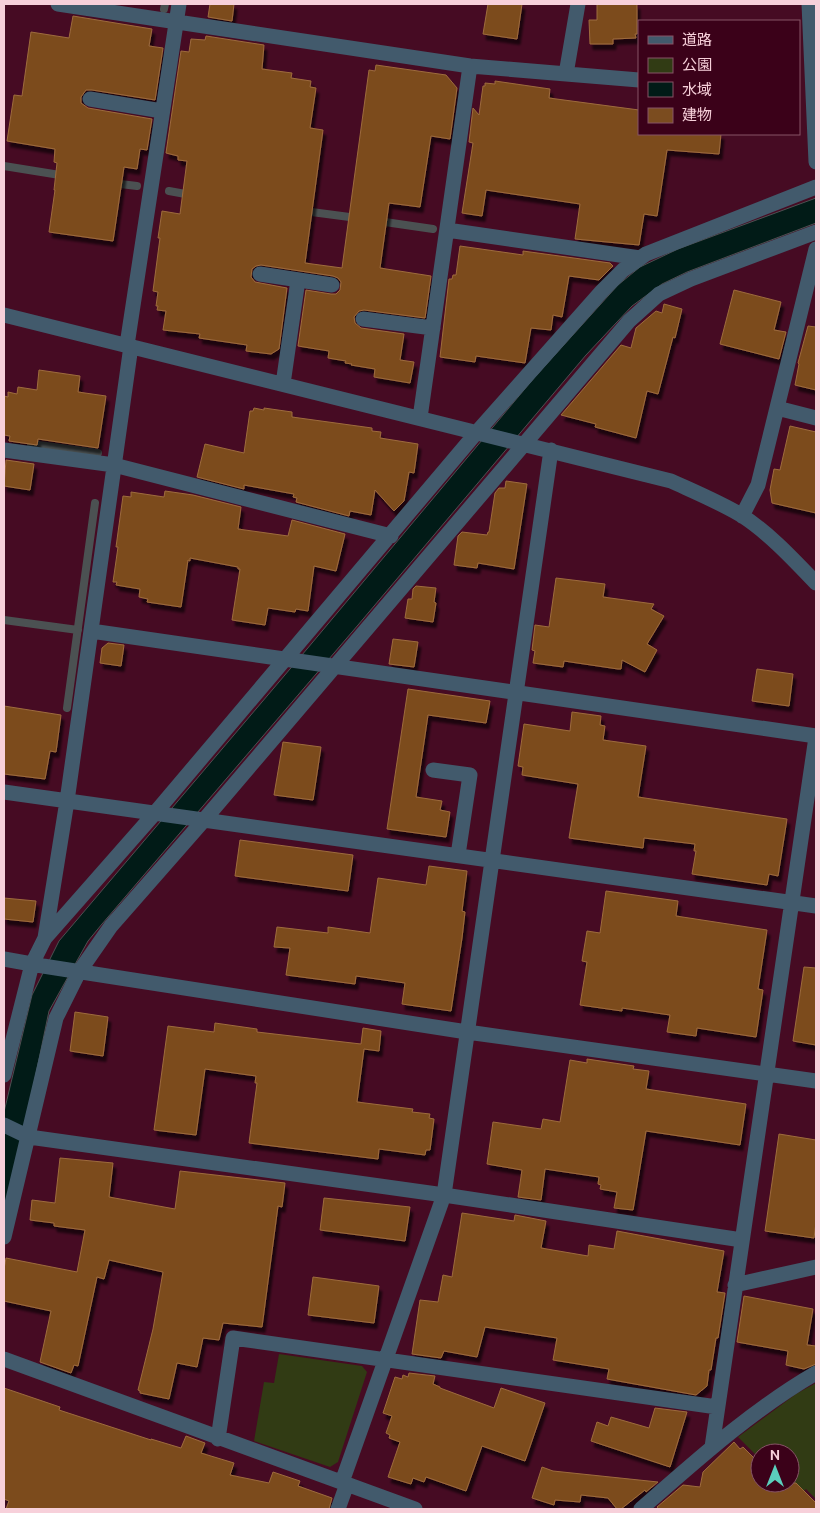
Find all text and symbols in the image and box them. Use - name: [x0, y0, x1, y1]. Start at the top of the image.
- legend: [638, 20, 800, 135]
- text: 道路: [682, 31, 712, 48]
- text: 公園: [682, 56, 712, 73]
- text: 水域: [682, 81, 712, 98]
- text: 建物: [682, 106, 712, 123]
- north arrow: [750, 1443, 800, 1493]
- text: N: [770, 1447, 780, 1463]

